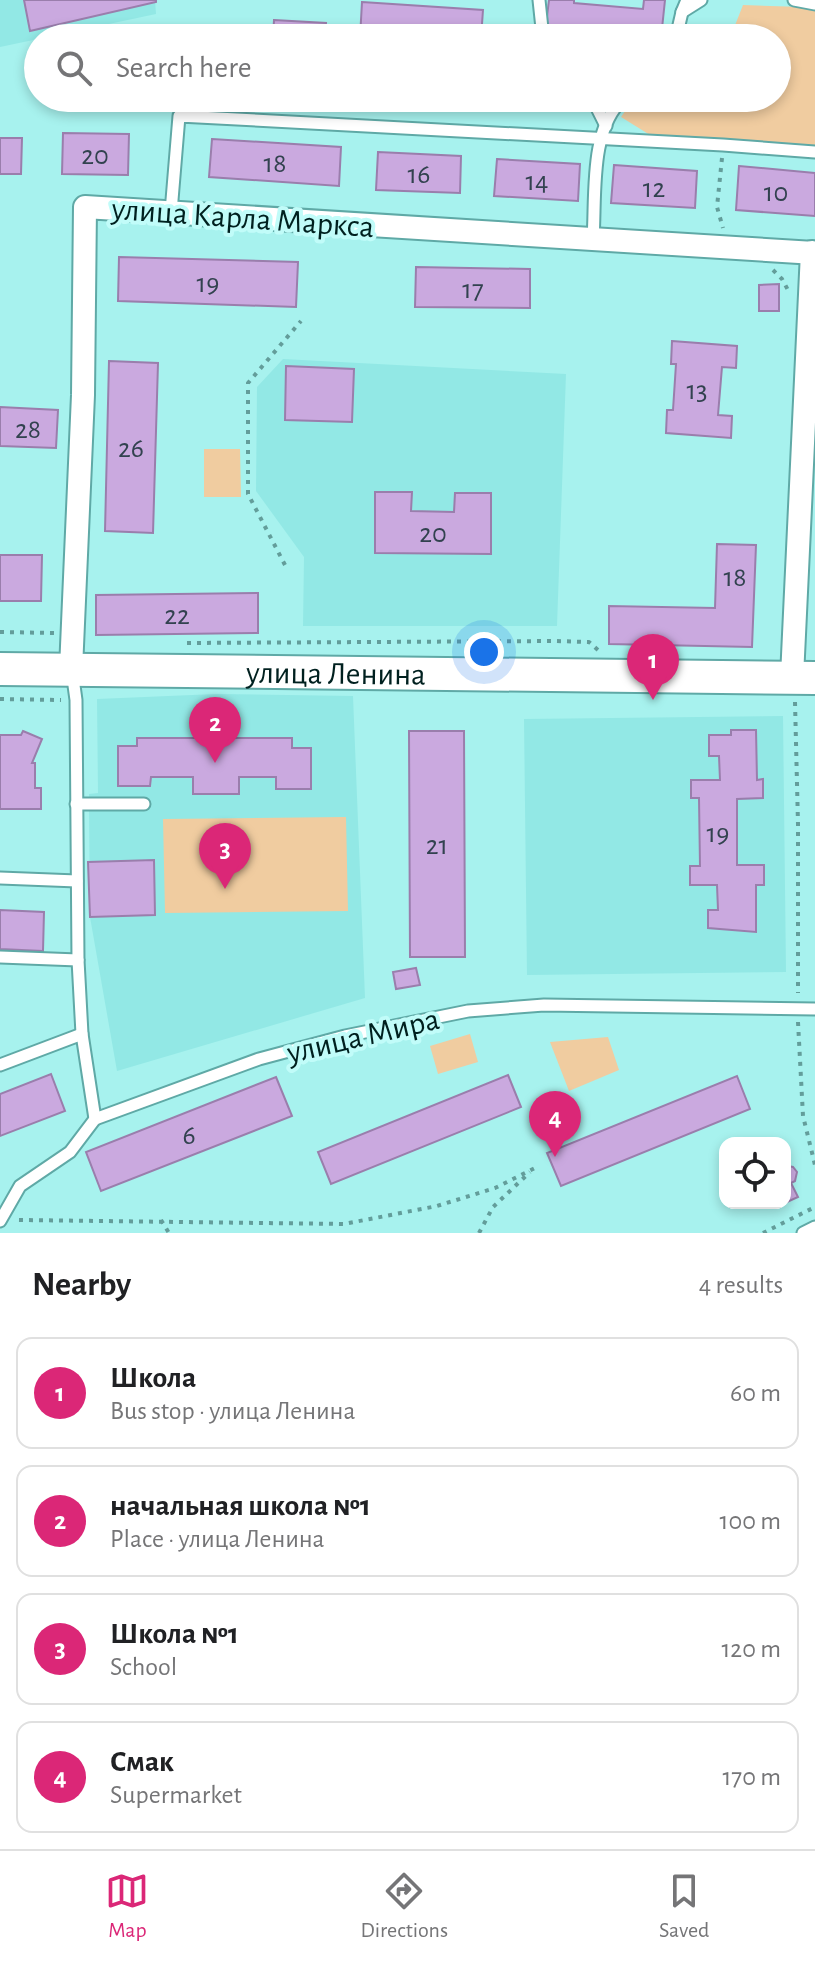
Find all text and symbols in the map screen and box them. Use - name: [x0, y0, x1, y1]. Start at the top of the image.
- search box: [24, 24, 791, 112]
- icon: search: [52, 46, 96, 90]
- text: Search here: [116, 53, 252, 83]
- house number: 20: [81, 142, 109, 170]
- house number: 18: [264, 150, 286, 178]
- house number: 16: [408, 161, 430, 189]
- house number: 14: [525, 168, 549, 196]
- house number: 12: [643, 175, 665, 203]
- house number: 10: [764, 179, 788, 207]
- street label: улица Карла Маркса: [110, 193, 375, 243]
- house number: 19: [197, 270, 219, 298]
- house number: 17: [462, 276, 484, 304]
- house number: 13: [686, 377, 708, 405]
- house number: 28: [15, 416, 41, 444]
- house number: 26: [118, 435, 144, 463]
- house number: 20: [419, 520, 447, 548]
- house number: 18: [724, 564, 746, 592]
- house number: 22: [164, 602, 190, 630]
- your location: [464, 632, 504, 672]
- pin: 1: [627, 634, 679, 700]
- street label: улица Ленина: [245, 657, 426, 691]
- pin: 2: [189, 697, 241, 763]
- house number: 19: [707, 820, 729, 848]
- pin: 3: [199, 823, 251, 889]
- house number: 21: [426, 832, 448, 860]
- street label: улица Мира: [283, 1003, 442, 1069]
- pin: 4: [529, 1091, 581, 1157]
- house number: 6: [182, 1122, 196, 1150]
- map controls: [719, 1137, 791, 1209]
- button: locate: [719, 1137, 791, 1209]
- text: Nearby: [32, 1268, 131, 1302]
- text: 4 results: [699, 1272, 783, 1298]
- text: Школа: [110, 1363, 196, 1393]
- text: 1: [55, 1380, 65, 1406]
- text: 60 m: [730, 1380, 781, 1406]
- text: Bus stop · улица Ленина: [110, 1398, 355, 1424]
- text: начальная школа №1: [110, 1491, 371, 1521]
- text: 2: [54, 1508, 66, 1534]
- text: 100 m: [720, 1508, 781, 1534]
- text: Place · улица Ленина: [110, 1526, 325, 1552]
- text: Школа №1: [110, 1619, 239, 1649]
- text: 3: [54, 1636, 66, 1662]
- text: 120 m: [721, 1636, 781, 1662]
- text: School: [110, 1654, 177, 1680]
- text: Смак: [110, 1747, 174, 1777]
- text: 4: [53, 1764, 67, 1790]
- text: 170 m: [722, 1764, 781, 1790]
- text: Supermarket: [110, 1782, 242, 1808]
- tab: Map: [105, 1869, 149, 1943]
- tab: Directions: [360, 1869, 448, 1943]
- tab: Saved: [659, 1869, 709, 1943]

